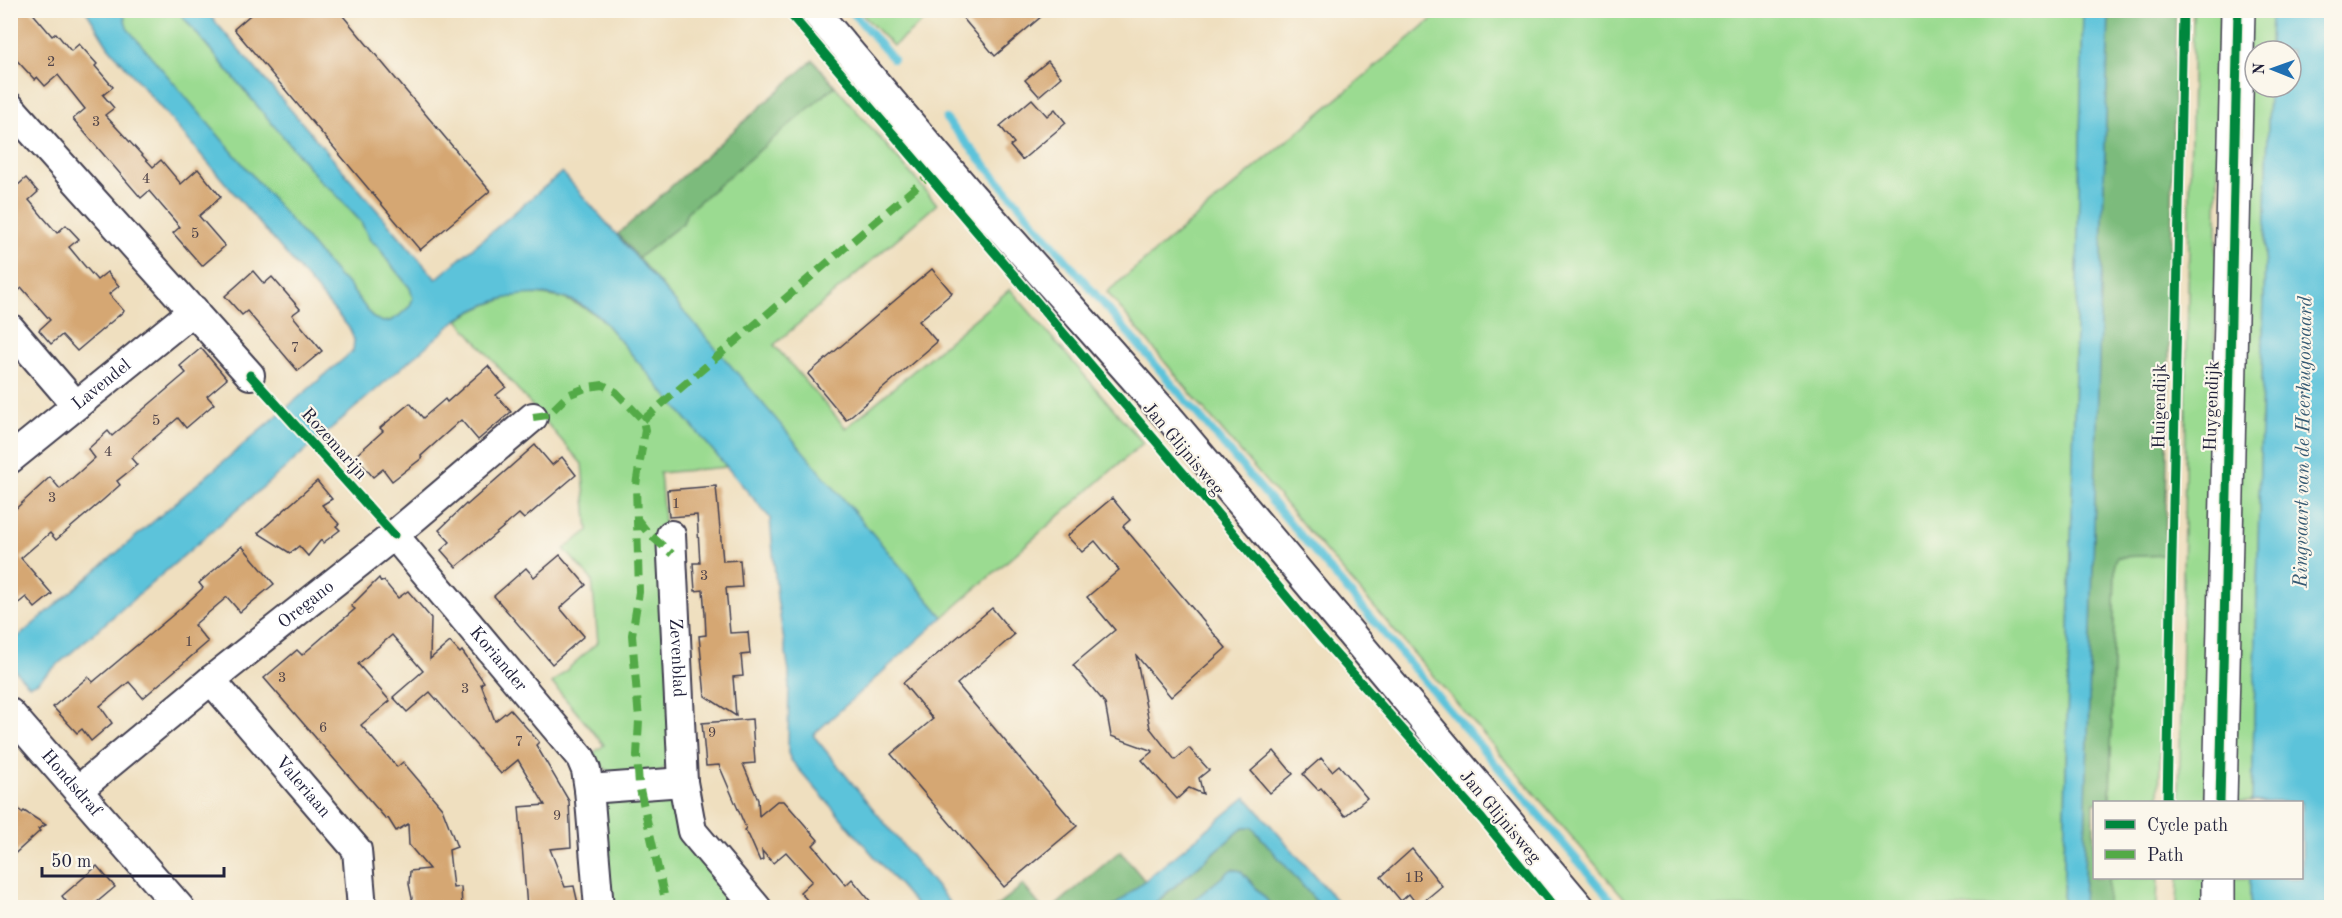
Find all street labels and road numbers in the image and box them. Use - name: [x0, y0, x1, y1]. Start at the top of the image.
- street label: Lavendel: [69, 356, 135, 414]
- street label: Huygendijk: [2201, 360, 2223, 452]
- street label: Huigendijk: [2150, 363, 2170, 449]
- street label: Jan Glijnisweg: [1139, 399, 1227, 499]
- street label: Rozemarijn: [298, 405, 371, 483]
- street label: Oregano: [275, 577, 337, 632]
- street label: Zevenblad: [666, 618, 688, 698]
- street label: Koriander: [466, 623, 531, 695]
- street label: Hondsdraf: [37, 746, 105, 821]
- street label: Valeriaan: [272, 753, 334, 821]
- street label: Jan Glijnisweg: [1456, 767, 1544, 867]

